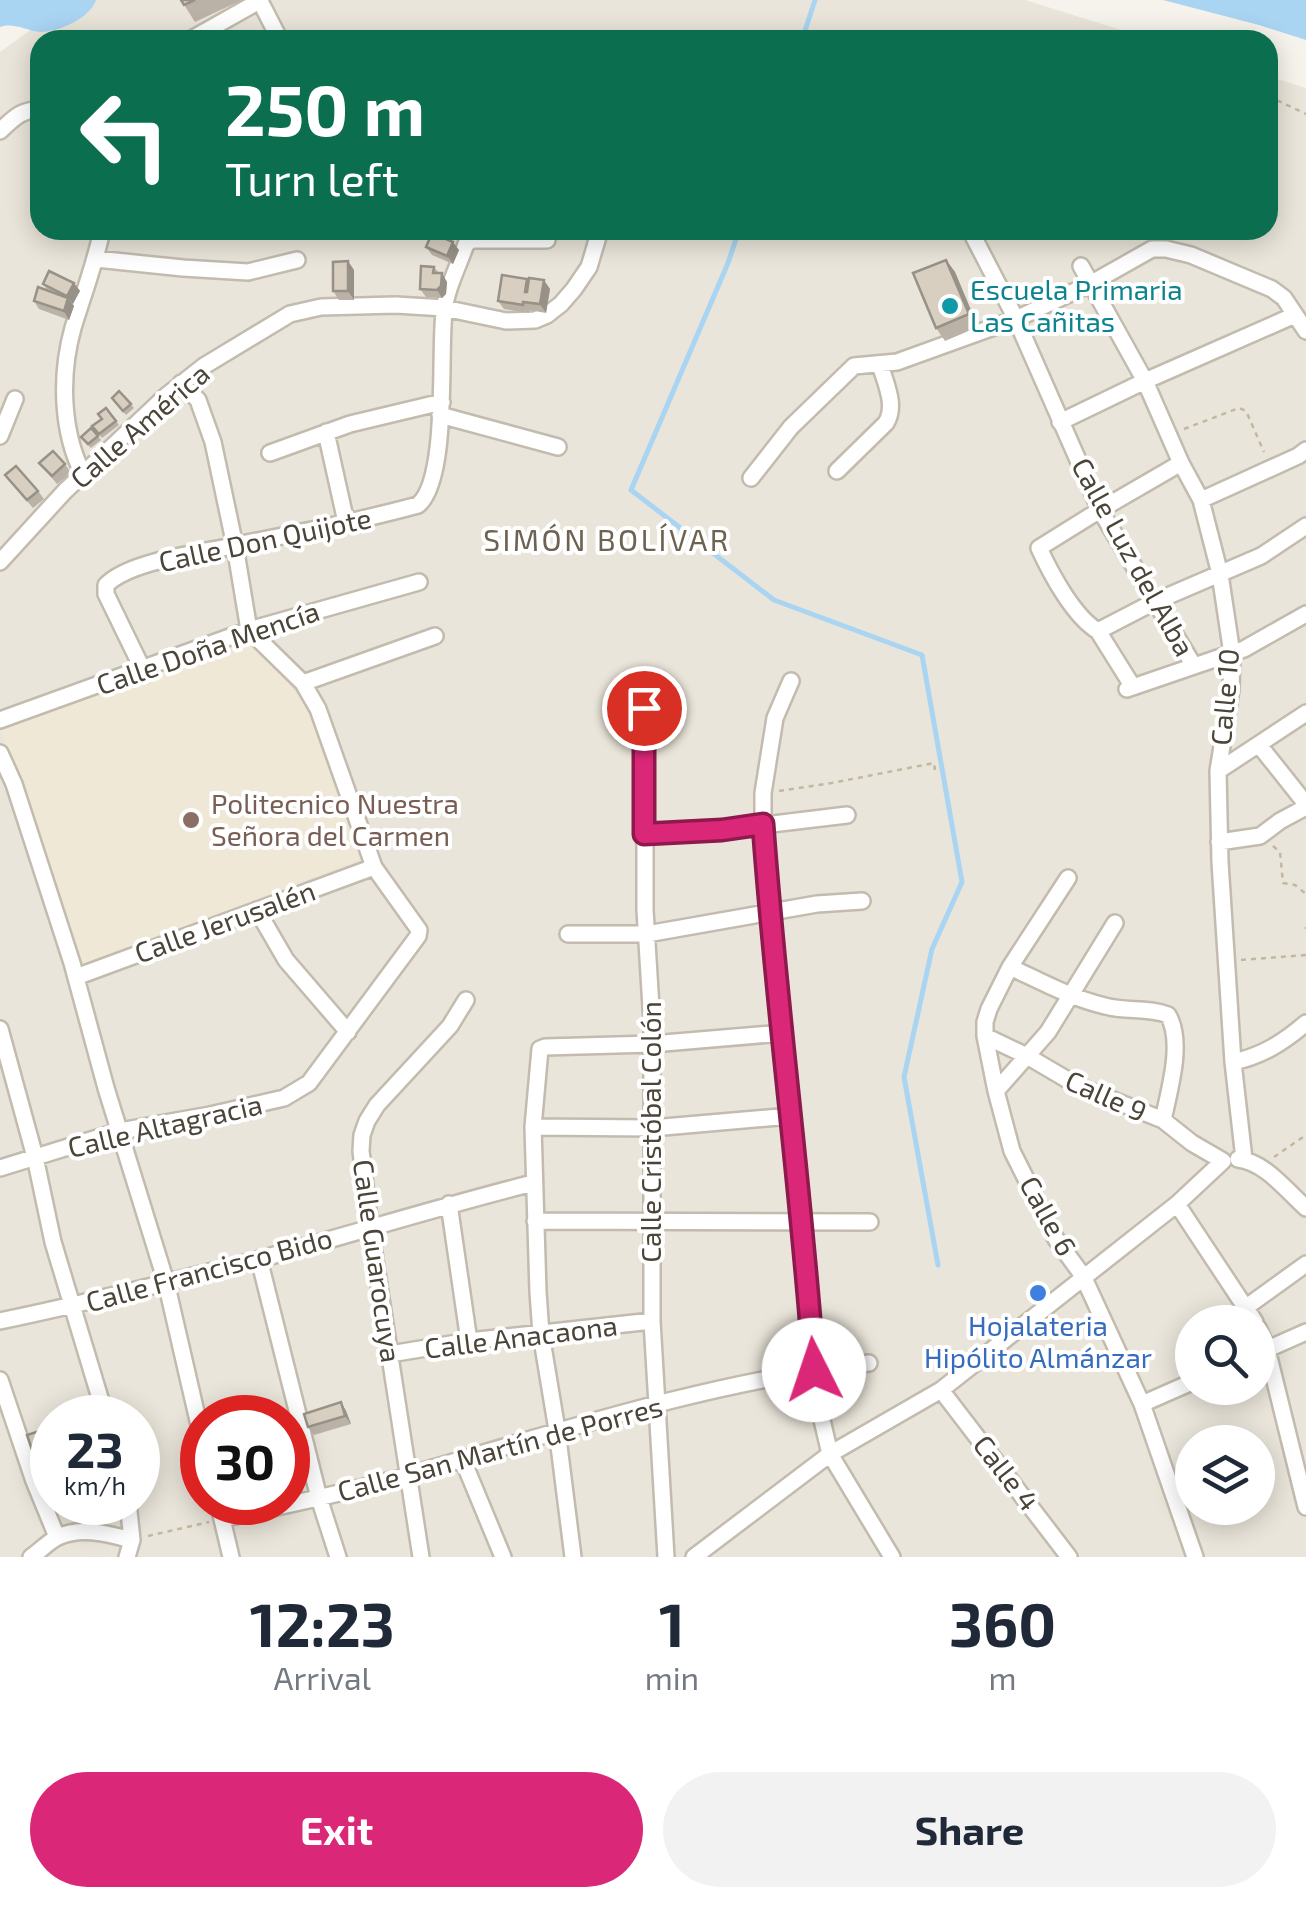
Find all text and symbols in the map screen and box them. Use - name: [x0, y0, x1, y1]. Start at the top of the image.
- text: 250 m: [225, 66, 425, 150]
- icon: left: [60, 70, 190, 200]
- text: Turn left: [225, 151, 399, 205]
- place label: Escuela Primaria Las Cañitas: [970, 272, 1183, 338]
- marker: Escuela Primaria Las Cañitas: [939, 295, 961, 317]
- street label: Calle América: [63, 356, 216, 495]
- street label: Calle Luz del Alba: [1065, 451, 1202, 662]
- street label: Calle Don Quijote: [155, 500, 374, 578]
- district label: SIMÓN BOLÍVAR: [483, 521, 731, 557]
- street label: Calle Doña Mencía: [92, 593, 324, 701]
- street label: Calle 10: [1203, 647, 1245, 747]
- pin: [602, 666, 687, 751]
- icon: arrive: [617, 681, 672, 736]
- place label: Politecnico Nuestra Señora del Carmen: [211, 786, 459, 852]
- marker: Politecnico Nuestra Señora del Carmen: [180, 809, 202, 831]
- street label: Calle Jerusalén: [130, 873, 320, 969]
- street label: Calle Cristóbal Colón: [633, 1001, 667, 1263]
- street label: Calle 9: [1061, 1062, 1152, 1128]
- street label: Calle Altagracia: [64, 1086, 265, 1164]
- street label: Calle Guarocuya: [347, 1157, 409, 1365]
- street label: Calle 6: [1013, 1170, 1084, 1261]
- street label: Calle Francisco Bido: [82, 1220, 336, 1318]
- marker: Hojalateria Hipólito Almánzar: [1027, 1282, 1049, 1304]
- map controls: [1175, 1305, 1275, 1525]
- button: search: [1175, 1305, 1275, 1405]
- street label: Calle Anacaona: [422, 1307, 619, 1365]
- place label: Hojalateria Hipólito Almánzar: [924, 1308, 1152, 1374]
- position arrow: [762, 1318, 866, 1422]
- street label: Calle San Martín de Porres: [334, 1388, 666, 1508]
- speed limit sign: 30: [180, 1395, 310, 1525]
- text: 23: [66, 1418, 124, 1478]
- button: layers: [1175, 1425, 1275, 1525]
- street label: Calle 4: [967, 1428, 1047, 1517]
- text: km/h: [64, 1470, 126, 1500]
- text: 12:23: [250, 1587, 395, 1659]
- text: 1: [659, 1587, 685, 1659]
- text: 360: [949, 1587, 1056, 1659]
- text: Arrival: [274, 1658, 371, 1696]
- text: min: [645, 1658, 699, 1696]
- text: m: [989, 1658, 1017, 1696]
- button: Exit: [30, 1772, 643, 1887]
- button: Share: [663, 1772, 1276, 1887]

